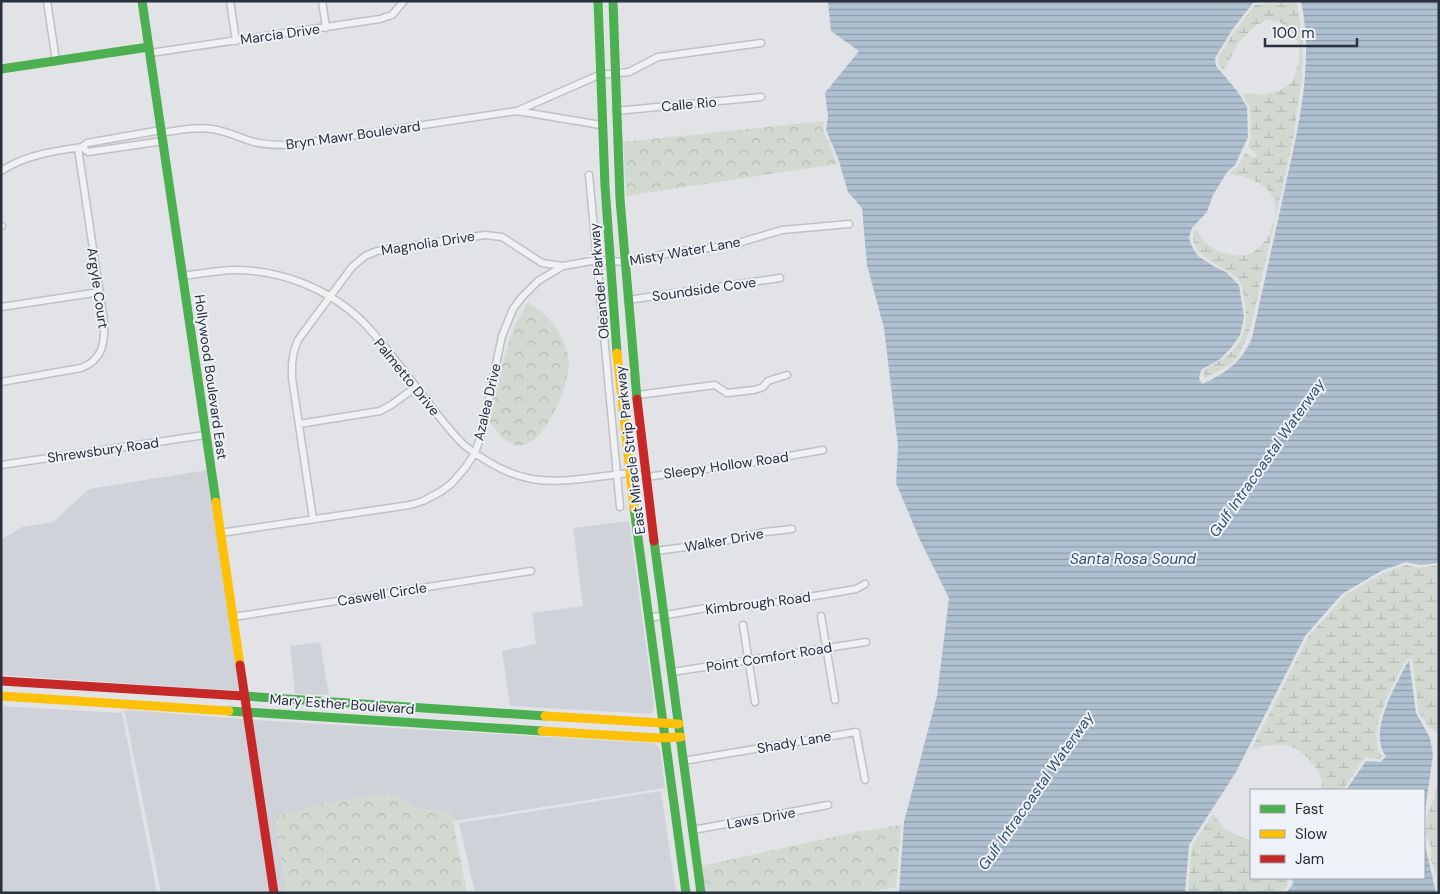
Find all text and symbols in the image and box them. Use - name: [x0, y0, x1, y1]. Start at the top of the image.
- scale bar: [1265, 15, 1358, 47]
- street label: Marcia Drive: [239, 20, 321, 48]
- text: 100 m: [1272, 23, 1315, 43]
- street label: Calle Rio: [661, 93, 717, 115]
- street label: Bryn Mawr Boulevard: [284, 117, 422, 153]
- street label: Oleander Parkway: [585, 222, 613, 340]
- street label: Magnolia Drive: [380, 227, 476, 259]
- street label: Misty Water Lane: [628, 232, 742, 270]
- street label: Argyle Court: [83, 246, 113, 330]
- street label: Soundside Cove: [651, 273, 757, 305]
- street label: Hollywood Boulevard East: [190, 293, 232, 461]
- street label: Palmetto Drive: [370, 335, 444, 419]
- street label: Azalea Drive: [469, 361, 505, 442]
- street label: East Miracle Strip Parkway: [611, 364, 649, 536]
- water label: Gulf Intracoastal Waterway: [1205, 374, 1330, 541]
- street label: Shrewsbury Road: [46, 433, 160, 467]
- street label: Sleepy Hollow Road: [662, 447, 790, 483]
- street label: Walker Drive: [683, 524, 765, 556]
- water label: Santa Rosa Sound: [1070, 549, 1197, 569]
- street label: Caswell Circle: [336, 578, 428, 610]
- street label: Kimbrough Road: [704, 588, 812, 618]
- street label: Point Comfort Road: [705, 638, 833, 676]
- street label: Mary Esther Boulevard: [269, 690, 415, 718]
- water label: Gulf Intracoastal Waterway: [974, 707, 1099, 874]
- street label: Shady Lane: [755, 727, 833, 757]
- legend: [1250, 789, 1425, 879]
- text: Fast: [1295, 799, 1324, 819]
- street label: Laws Drive: [725, 803, 797, 833]
- text: Slow: [1295, 824, 1328, 844]
- text: Jam: [1295, 849, 1324, 869]

